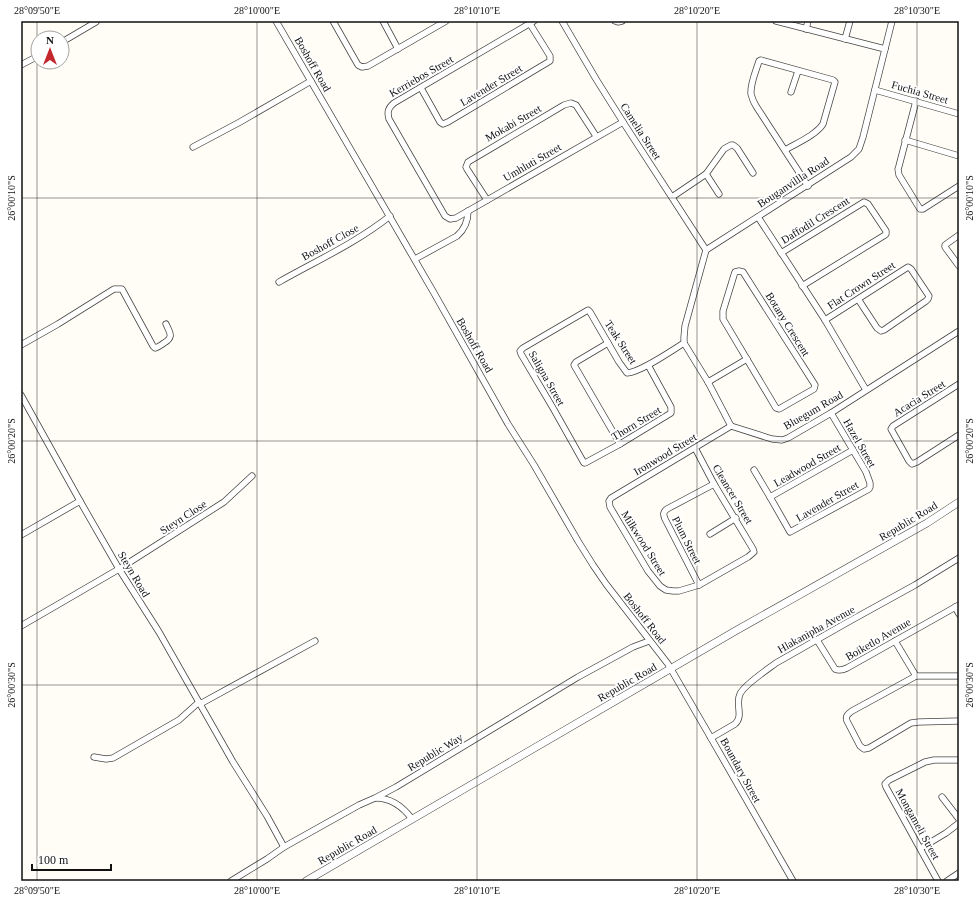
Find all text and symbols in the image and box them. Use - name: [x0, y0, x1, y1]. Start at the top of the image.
- text: 28°09'50"E: [14, 5, 60, 16]
- text: 28°10'00"E: [234, 5, 280, 16]
- text: 28°10'10"E: [454, 5, 500, 16]
- text: 28°10'20"E: [674, 5, 720, 16]
- text: 28°10'30"E: [894, 5, 940, 16]
- north arrow: [30, 30, 70, 70]
- text: N: [46, 34, 54, 46]
- street label: Boshoff Road: [292, 34, 334, 94]
- street label: Kerriebos Street: [387, 53, 455, 99]
- street label: Lavender Street: [458, 62, 524, 108]
- street label: Fuchia Street: [890, 78, 950, 106]
- street label: Camelia Street: [618, 100, 664, 162]
- street label: Mokabi Street: [483, 102, 543, 144]
- street label: Umhluti Street: [501, 141, 563, 183]
- street label: Bouganvillla Road: [755, 154, 831, 210]
- text: 26°00'10"S: [6, 175, 17, 221]
- text: 26°00'10"S: [964, 175, 975, 221]
- street label: Daffodil Crescent: [779, 194, 851, 246]
- street label: Boshoff Close: [300, 221, 361, 263]
- street label: Flat Crown Street: [825, 259, 897, 311]
- street label: Botany Crescent: [764, 290, 812, 358]
- street label: Boshoff Road: [454, 315, 496, 375]
- street label: Teak Street: [602, 318, 640, 366]
- street label: Saligna Street: [526, 348, 568, 408]
- street label: Acacia Street: [891, 377, 947, 419]
- street label: Bluegum Road: [781, 388, 845, 432]
- street label: Thorn Street: [609, 404, 663, 442]
- street label: Hazel Street: [841, 417, 879, 469]
- text: 26°00'20"S: [6, 418, 17, 464]
- text: 26°00'20"S: [964, 418, 975, 464]
- street label: Ironwood Street: [631, 431, 699, 477]
- street label: Leadwood Street: [772, 441, 842, 489]
- street label: Cleancer Street: [710, 462, 756, 526]
- street label: Lavender Street: [794, 478, 860, 524]
- street label: Steyn Close: [158, 498, 209, 536]
- street label: Republic Road: [877, 499, 940, 543]
- street label: Milkwood Street: [619, 508, 669, 578]
- street label: Plum Street: [670, 514, 704, 566]
- street label: Steyn Road: [116, 549, 153, 599]
- street label: Boshoff Road: [621, 590, 669, 646]
- street label: Hlakanipha Avenue: [775, 603, 857, 655]
- street label: Boiketlo Avenue: [843, 615, 913, 663]
- street label: Republic Road: [596, 660, 659, 704]
- text: 26°00'30"S: [6, 662, 17, 708]
- text: 26°00'30"S: [964, 662, 975, 708]
- street label: Republic Way: [405, 731, 465, 773]
- street label: Boundary Street: [718, 736, 764, 804]
- street label: Mongameli Street: [894, 786, 942, 862]
- street label: Republic Road: [316, 823, 379, 867]
- scale bar: [32, 846, 111, 872]
- text: 100 m: [38, 853, 69, 867]
- text: 28°09'50"E: [14, 885, 60, 896]
- text: 28°10'00"E: [234, 885, 280, 896]
- text: 28°10'10"E: [454, 885, 500, 896]
- text: 28°10'20"E: [674, 885, 720, 896]
- text: 28°10'30"E: [894, 885, 940, 896]

